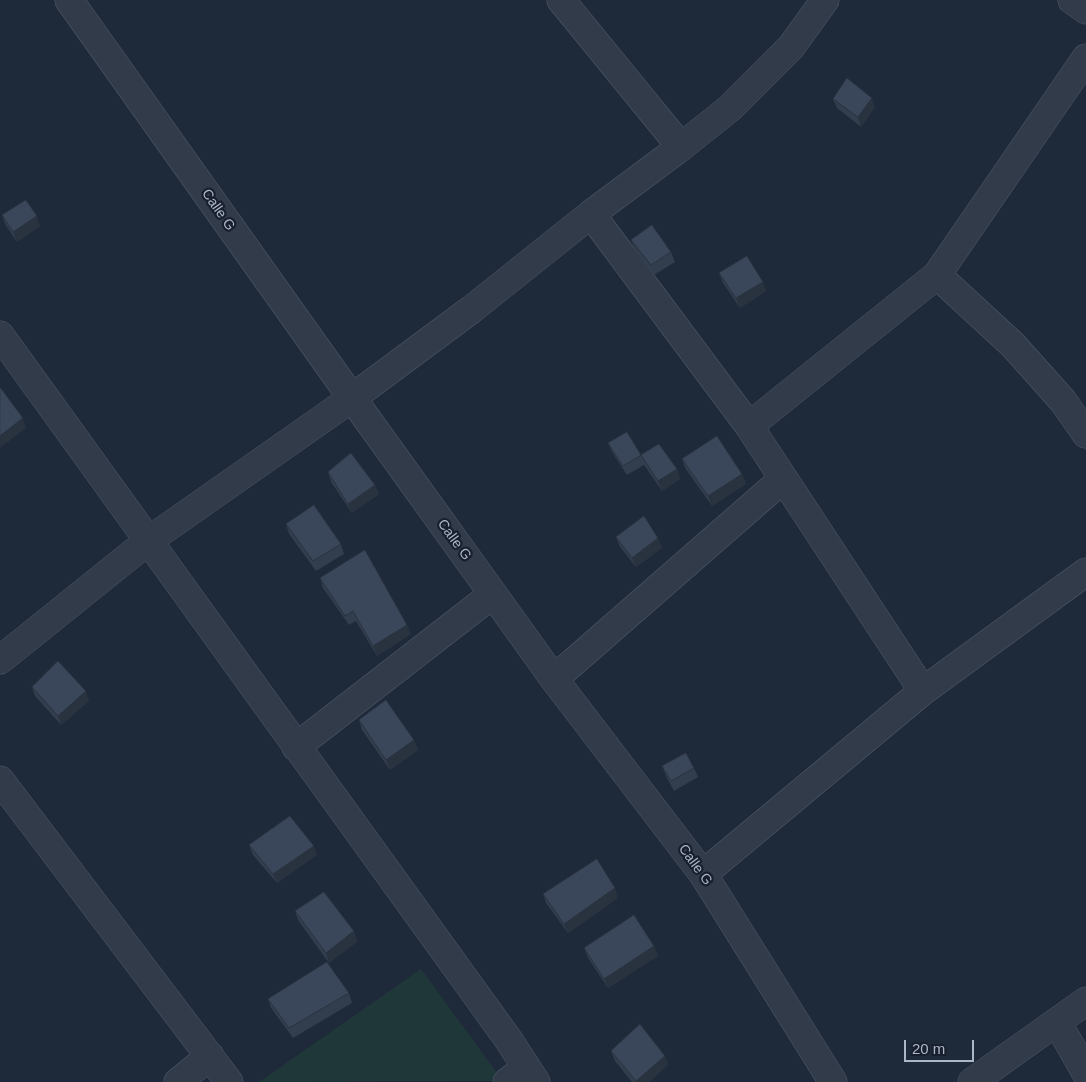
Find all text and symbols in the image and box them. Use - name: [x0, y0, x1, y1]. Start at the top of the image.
- street label: Calle G: [198, 186, 238, 234]
- street label: Calle G: [433, 516, 475, 564]
- street label: Calle G: [674, 841, 716, 889]
- scale bar: [906, 1030, 976, 1062]
- text: 20 m: [912, 1040, 945, 1057]

